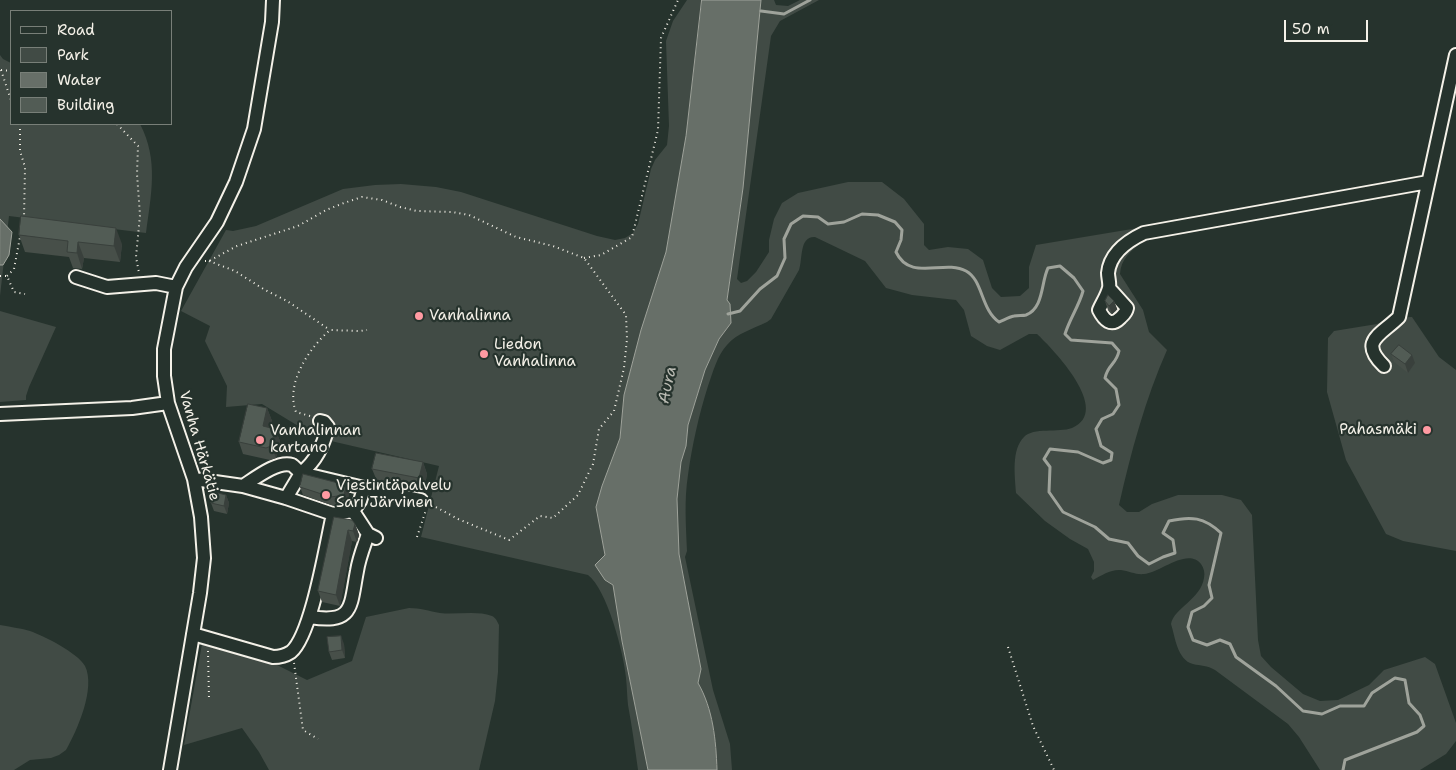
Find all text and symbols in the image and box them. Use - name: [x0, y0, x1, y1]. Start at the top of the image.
- legend: [10, 10, 172, 125]
- scale bar: [1286, 10, 1370, 42]
- text: 50 m: [1292, 19, 1330, 39]
- text: Road: [57, 20, 95, 40]
- text: Park: [57, 45, 89, 65]
- text: Water: [57, 70, 101, 90]
- text: Building: [57, 95, 114, 115]
- place label: Vanhalinna: [429, 307, 511, 325]
- marker: Vanhalinna: [413, 310, 425, 322]
- place label: Liedon Vanhalinna: [494, 336, 576, 371]
- marker: Liedon Vanhalinna: [478, 348, 490, 360]
- water label: Aura: [655, 365, 681, 405]
- street label: Vanha Härkätie: [175, 389, 223, 503]
- place label: Pahasmäki: [1339, 421, 1417, 439]
- place label: Vanhalinnan kartano: [270, 422, 361, 457]
- marker: Pahasmäki: [1421, 424, 1433, 436]
- marker: Vanhalinnan kartano: [254, 434, 266, 446]
- place label: Viestintäpalvelu Sari Järvinen: [336, 477, 451, 512]
- marker: Viestintäpalvelu Sari Järvinen: [320, 489, 332, 501]

